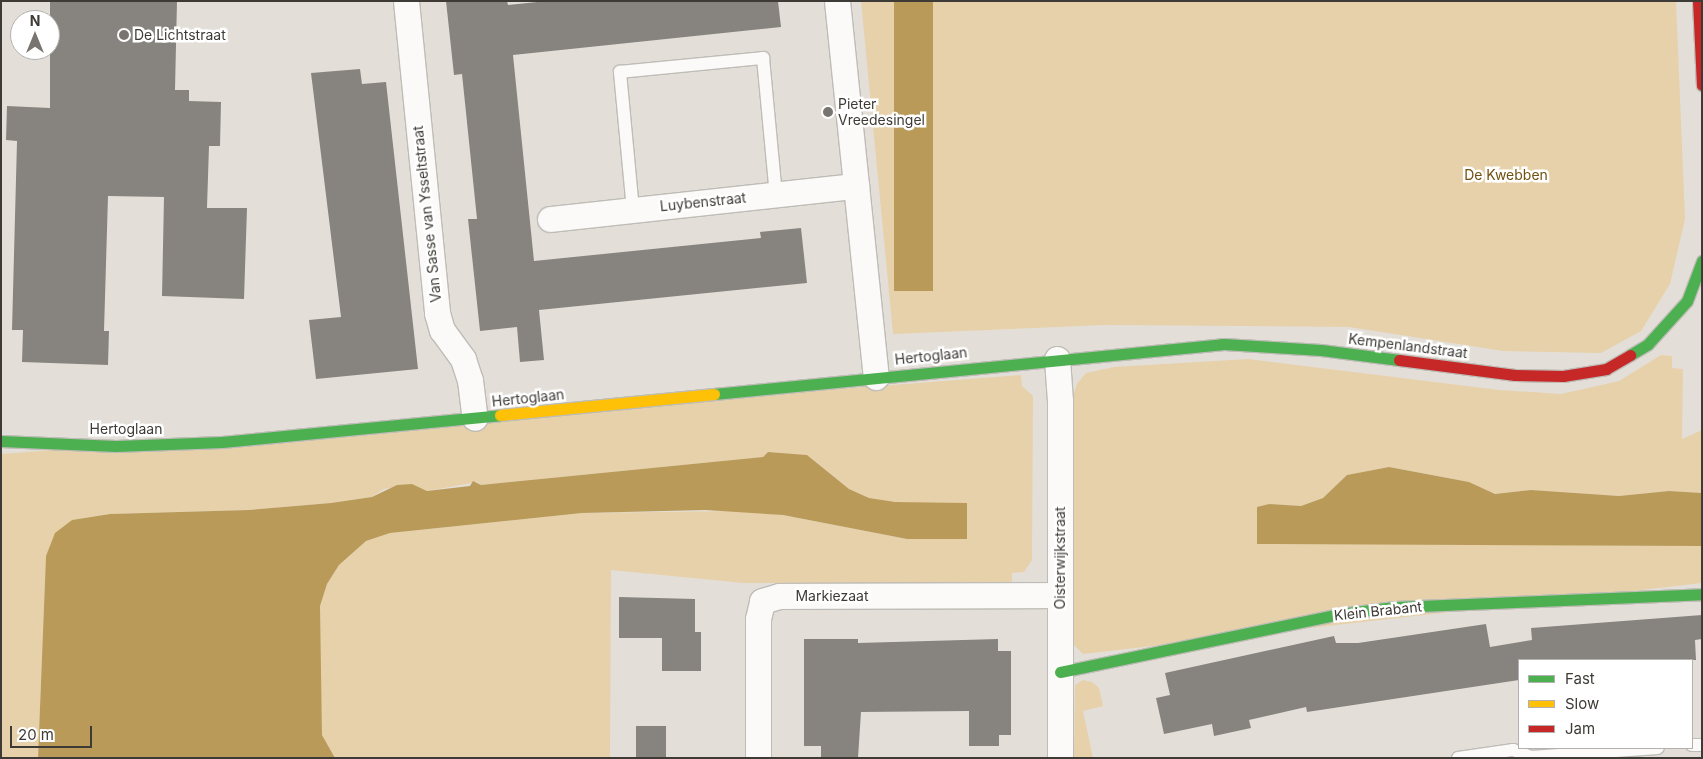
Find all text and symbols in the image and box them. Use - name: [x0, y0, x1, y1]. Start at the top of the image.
- north arrow: [10, 10, 60, 60]
- text: N: [30, 12, 40, 29]
- place label: De Lichtstraat: [134, 27, 226, 43]
- marker: De Lichtstraat: [118, 29, 130, 41]
- place label: Pieter Vreedesingel: [838, 96, 925, 128]
- marker: Pieter Vreedesingel: [822, 106, 834, 118]
- street label: Van Sasse van Ysseltstraat: [409, 125, 445, 303]
- park label: De Kwebben: [1464, 167, 1548, 183]
- street label: Luybenstraat: [659, 189, 747, 215]
- street label: Kempenlandstraat: [1347, 330, 1469, 362]
- street label: Hertoglaan: [894, 344, 968, 368]
- street label: Hertoglaan: [491, 386, 565, 410]
- street label: Hertoglaan: [90, 421, 162, 437]
- street label: Oisterwijkstraat: [1052, 507, 1068, 609]
- street label: Markiezaat: [795, 588, 869, 604]
- street label: Klein Brabant: [1333, 598, 1423, 624]
- legend: [1518, 659, 1693, 749]
- text: Fast: [1565, 669, 1595, 688]
- text: Slow: [1565, 694, 1599, 713]
- scale bar: [12, 716, 95, 748]
- text: Jam: [1565, 719, 1595, 738]
- text: 20 m: [18, 725, 54, 744]

